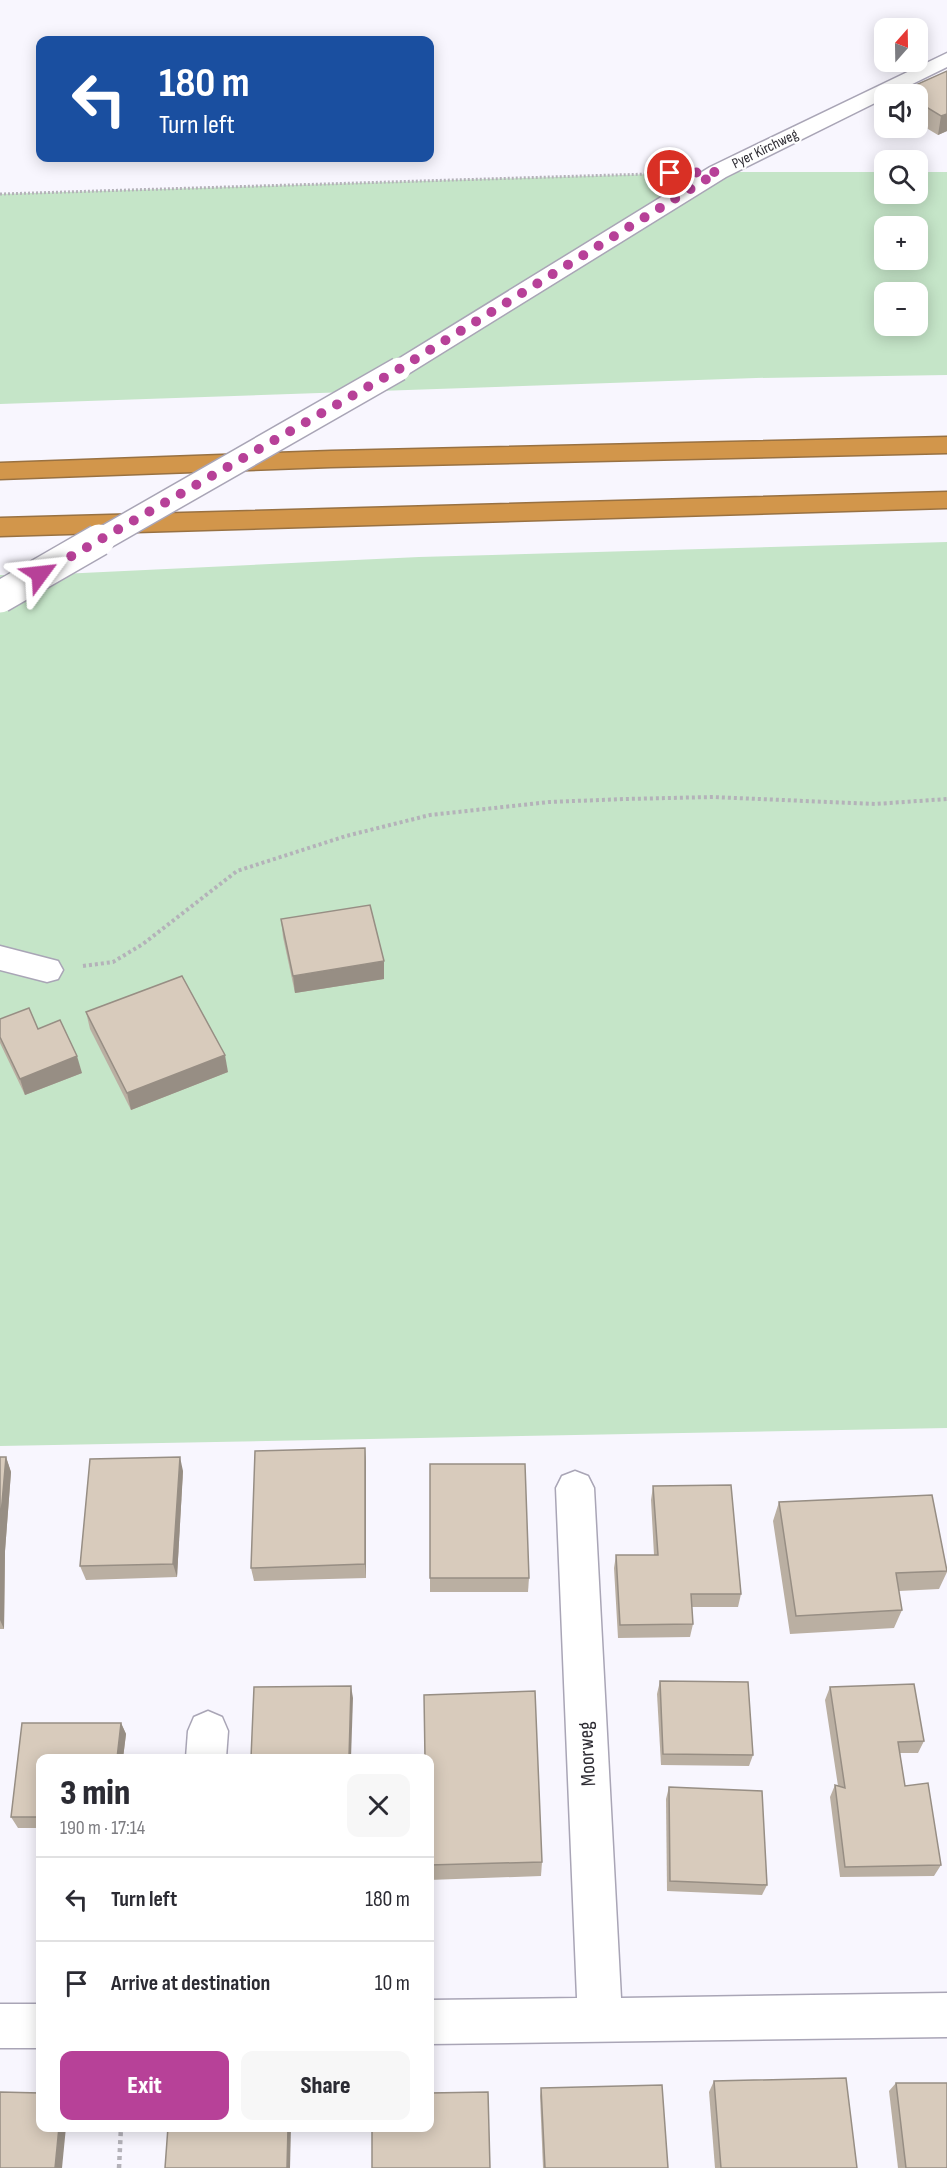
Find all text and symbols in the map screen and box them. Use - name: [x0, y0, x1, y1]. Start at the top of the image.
- north arrow: [874, 18, 928, 72]
- map controls: [874, 18, 928, 336]
- text: 180 m: [159, 58, 250, 109]
- icon: left: [60, 60, 138, 138]
- button: sound: [874, 84, 928, 138]
- text: Turn left: [159, 109, 235, 141]
- street label: Pyer Kirchweg: [729, 125, 801, 173]
- pin: [644, 147, 695, 198]
- button: search: [874, 150, 928, 204]
- icon: arrive: [653, 156, 686, 189]
- button: +: [874, 216, 928, 270]
- button: −: [874, 282, 928, 336]
- position arrow: [8, 542, 72, 606]
- street label: Moorweg: [573, 1721, 601, 1787]
- text: 3 min: [60, 1772, 130, 1815]
- button: close: [347, 1774, 410, 1837]
- text: 190 m · 17:14: [60, 1816, 145, 1840]
- icon: left: [60, 1883, 93, 1916]
- text: Turn left: [111, 1886, 177, 1913]
- text: 180 m: [365, 1886, 410, 1913]
- icon: arrive: [60, 1967, 93, 2000]
- text: Arrive at destination: [111, 1970, 270, 1997]
- text: 10 m: [375, 1970, 410, 1997]
- button: Exit: [60, 2051, 229, 2120]
- button: Share: [241, 2051, 410, 2120]

